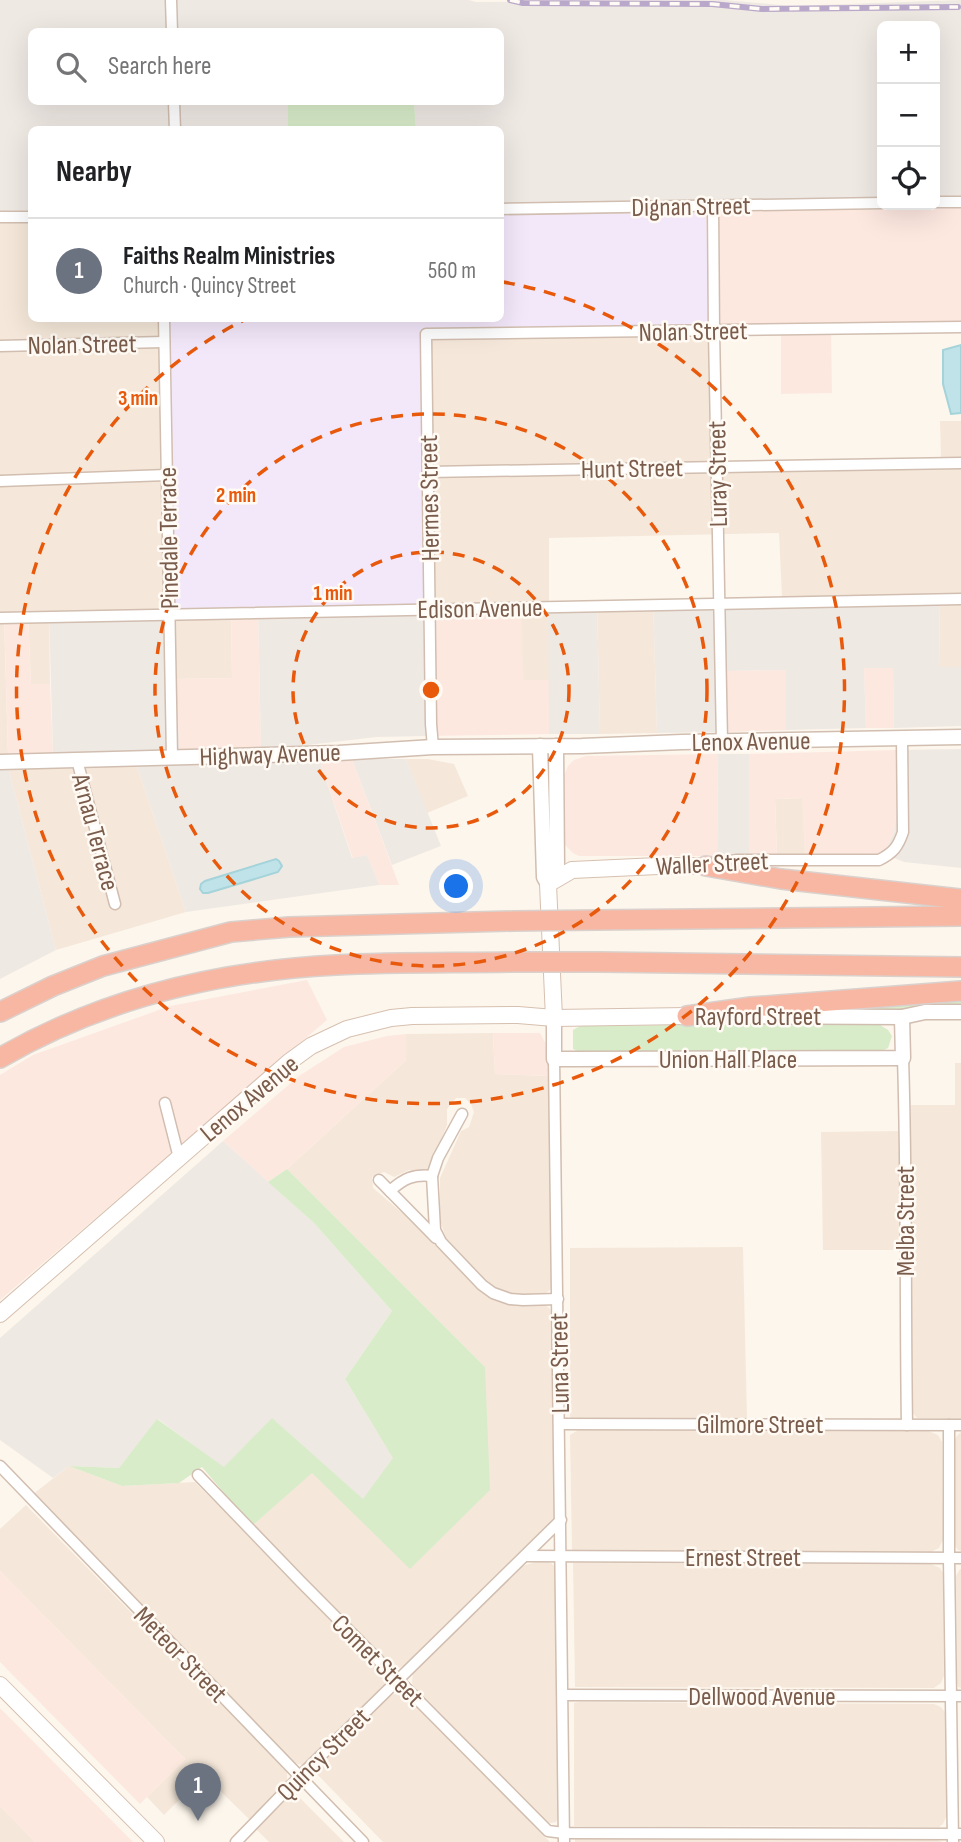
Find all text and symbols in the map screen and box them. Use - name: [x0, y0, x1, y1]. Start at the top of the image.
- map controls: [877, 21, 940, 210]
- button: +: [877, 21, 940, 84]
- search box: [28, 28, 504, 105]
- icon: search: [52, 48, 90, 86]
- text: Search here: [108, 51, 211, 82]
- button: −: [877, 84, 940, 147]
- button: locate: [877, 147, 940, 210]
- text: Nearby: [56, 154, 132, 190]
- street label: Dignan Street: [631, 191, 751, 224]
- text: Faiths Realm Ministries: [123, 241, 335, 272]
- text: 1: [74, 257, 84, 285]
- text: 560 m: [428, 257, 476, 285]
- text: Church · Quincy Street: [123, 272, 296, 300]
- street label: Nolan Street: [638, 316, 748, 349]
- street label: Nolan Street: [27, 329, 137, 362]
- text: 3 min: [118, 386, 158, 411]
- street label: Luray Street: [702, 420, 735, 527]
- street label: Hermes Street: [414, 434, 447, 562]
- street label: Hunt Street: [581, 453, 684, 486]
- street label: Pinedale Terrace: [153, 467, 186, 609]
- text: 2 min: [216, 483, 256, 508]
- text: 1 min: [313, 581, 353, 606]
- street label: Edison Avenue: [417, 593, 543, 626]
- centre of rings: [419, 678, 443, 702]
- street label: Lenox Avenue: [691, 726, 811, 759]
- street label: Highway Avenue: [199, 738, 341, 773]
- street label: Arnau Terrace: [64, 770, 125, 894]
- street label: Waller Street: [655, 846, 769, 883]
- your location: [439, 869, 473, 903]
- street label: Rayford Street: [695, 1002, 821, 1033]
- street label: Union Hall Place: [659, 1045, 797, 1076]
- street label: Lenox Avenue: [194, 1049, 305, 1149]
- street label: Melba Street: [891, 1166, 922, 1276]
- street label: Luna Street: [544, 1312, 577, 1414]
- street label: Gilmore Street: [697, 1410, 823, 1441]
- street label: Ernest Street: [685, 1543, 801, 1574]
- street label: Meteor Street: [127, 1601, 233, 1709]
- street label: Comet Street: [325, 1609, 429, 1713]
- street label: Dellwood Avenue: [688, 1682, 836, 1713]
- street label: Quincy Street: [271, 1702, 377, 1808]
- pin: 1: [175, 1763, 221, 1821]

